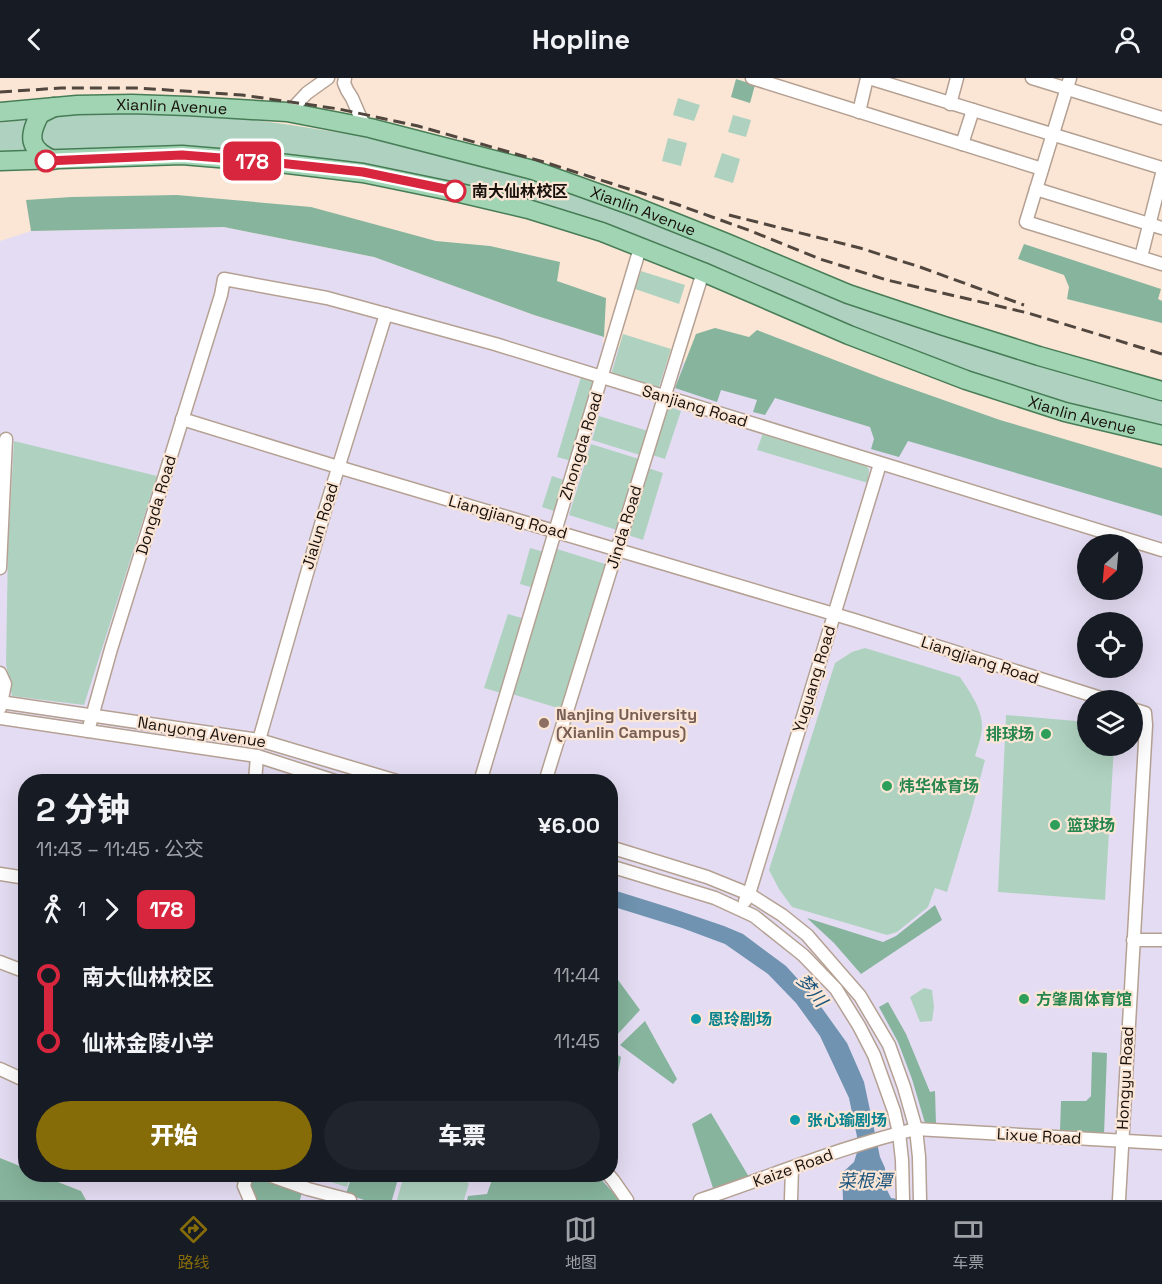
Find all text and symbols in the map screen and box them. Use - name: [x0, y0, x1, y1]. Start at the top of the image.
- text: Hopline: [532, 22, 630, 57]
- icon: back: [18, 23, 51, 56]
- icon: person: [1111, 23, 1144, 56]
- street label: Xianlin Avenue: [116, 93, 228, 119]
- line badge: 178: [218, 142, 286, 181]
- text: 178: [235, 148, 269, 175]
- unlabelled marker: [35, 150, 57, 172]
- marker: 南大仙林校区: [444, 180, 466, 202]
- place label: 南大仙林校区: [472, 181, 568, 202]
- street label: Xianlin Avenue: [588, 181, 699, 240]
- street label: Sanjiang Road: [640, 380, 750, 432]
- street label: Zhongda Road: [555, 389, 607, 503]
- street label: Xianlin Avenue: [1026, 390, 1139, 439]
- street label: Dongda Road: [131, 452, 181, 558]
- street label: Jialun Road: [297, 480, 343, 572]
- street label: Jinda Road: [601, 483, 647, 571]
- street label: Liangjiang Road: [446, 490, 570, 544]
- north arrow: [1077, 534, 1143, 600]
- map controls: [1077, 534, 1143, 756]
- button: locate: [1077, 612, 1143, 678]
- street label: Yuguang Road: [788, 623, 840, 735]
- street label: Liangjiang Road: [919, 631, 1041, 689]
- button: layers: [1077, 690, 1143, 756]
- place label: Nanjing University (Xianlin Campus): [556, 704, 697, 743]
- street label: Nanyong Avenue: [136, 711, 268, 753]
- marker: Nanjing University (Xianlin Campus): [537, 716, 551, 730]
- place label: 排球场: [986, 724, 1034, 745]
- marker: 排球场: [1039, 727, 1053, 741]
- place label: 炜华体育场: [899, 776, 979, 797]
- marker: 炜华体育场: [880, 779, 894, 793]
- text: 2 分钟: [36, 789, 130, 831]
- text: ¥6.00: [538, 811, 600, 839]
- place label: 篮球场: [1067, 815, 1115, 836]
- marker: 篮球场: [1048, 818, 1062, 832]
- text: 11:43 – 11:45 · 公交: [36, 836, 204, 862]
- icon: walk: [36, 893, 69, 926]
- icon: forward: [95, 893, 128, 926]
- text: 1: [78, 896, 86, 922]
- text: 178: [149, 896, 183, 923]
- text: 11:44: [553, 962, 600, 988]
- text: 南大仙林校区: [82, 963, 214, 991]
- water label: 梦川: [792, 969, 834, 1013]
- place label: 方肇周体育馆: [1036, 989, 1132, 1010]
- marker: 方肇周体育馆: [1017, 992, 1031, 1006]
- place label: 恩玲剧场: [708, 1009, 772, 1030]
- marker: 恩玲剧场: [689, 1012, 703, 1026]
- street label: Hongyu Road: [1112, 1026, 1138, 1130]
- text: 11:45: [554, 1028, 600, 1054]
- text: 仙林金陵小学: [82, 1029, 214, 1057]
- button: 开始: [36, 1101, 312, 1170]
- button: 车票: [324, 1101, 600, 1170]
- place label: 张心瑜剧场: [807, 1110, 887, 1131]
- marker: 张心瑜剧场: [788, 1113, 802, 1127]
- street label: Lixue Road: [996, 1123, 1082, 1149]
- street label: Kaize Road: [750, 1144, 836, 1192]
- water label: 菜根潭: [838, 1169, 895, 1192]
- tab: 路线: [177, 1213, 210, 1273]
- tab: 地图: [564, 1213, 597, 1273]
- tab: 车票: [952, 1213, 985, 1273]

